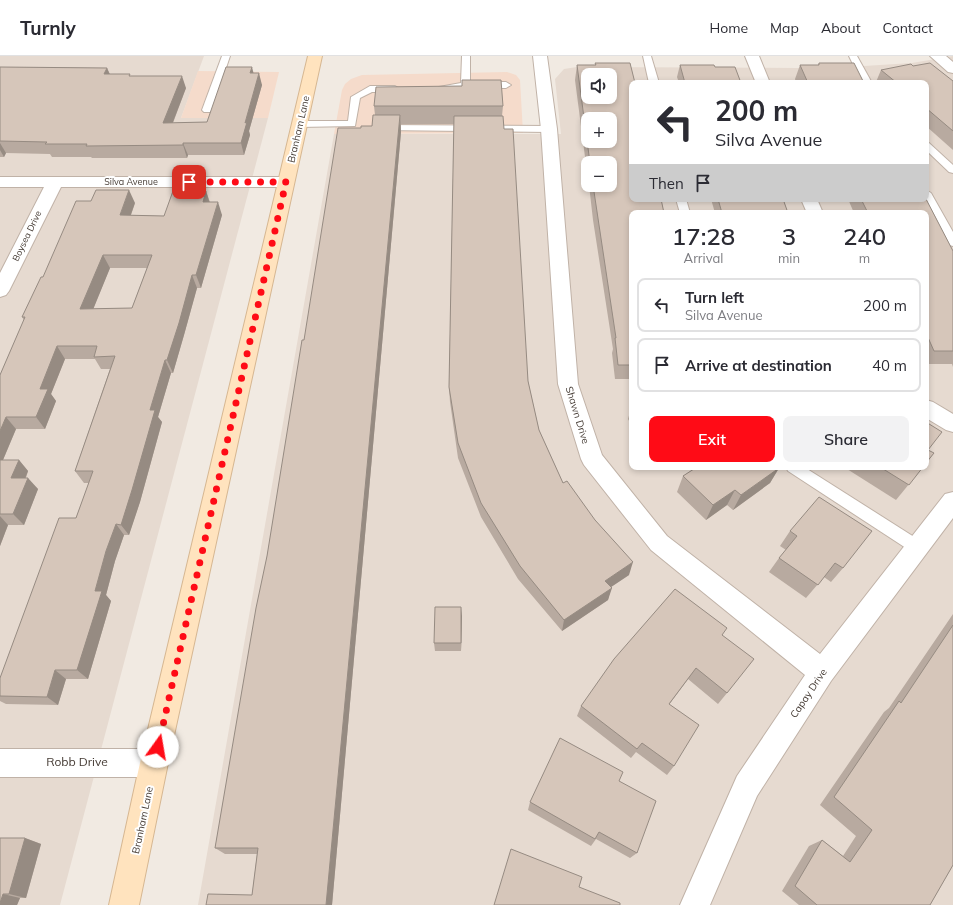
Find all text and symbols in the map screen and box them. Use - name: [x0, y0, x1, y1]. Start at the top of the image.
- text: Turnly: [20, 16, 76, 40]
- text: Home: [709, 19, 748, 37]
- text: Map: [770, 19, 799, 37]
- text: About: [821, 19, 861, 37]
- text: Contact: [883, 19, 933, 37]
- map controls: [581, 68, 617, 192]
- button: sound: [581, 68, 617, 104]
- text: 200 m: [715, 93, 798, 128]
- street label: Branham Lane: [284, 94, 312, 164]
- icon: left: [649, 96, 701, 148]
- button: +: [581, 112, 617, 148]
- text: Silva Avenue: [715, 128, 822, 151]
- button: −: [581, 156, 617, 192]
- pin: [172, 165, 206, 199]
- icon: arrive: [178, 171, 200, 193]
- icon: arrive: [692, 172, 714, 194]
- text: Then: [649, 174, 684, 193]
- street label: Silva Avenue: [104, 176, 158, 187]
- street label: Boysea Drive: [10, 209, 44, 263]
- text: 17:28: [672, 221, 735, 251]
- text: 3: [782, 221, 796, 251]
- text: 240: [843, 221, 886, 251]
- text: Arrival: [684, 250, 723, 266]
- text: min: [778, 250, 800, 266]
- text: m: [859, 250, 870, 266]
- text: Turn left: [685, 288, 744, 307]
- icon: left: [651, 294, 673, 316]
- text: 200 m: [863, 296, 907, 315]
- text: Silva Avenue: [685, 307, 763, 323]
- icon: arrive: [651, 354, 673, 376]
- text: Arrive at destination: [685, 356, 832, 375]
- text: 40 m: [872, 356, 907, 375]
- street label: Shawn Drive: [563, 385, 592, 445]
- button: Exit: [649, 416, 775, 462]
- button: Share: [783, 416, 909, 462]
- street label: Capay Drive: [787, 666, 830, 720]
- position arrow: [137, 726, 179, 768]
- street label: Robb Drive: [46, 754, 108, 769]
- street label: Branham Lane: [129, 785, 156, 855]

